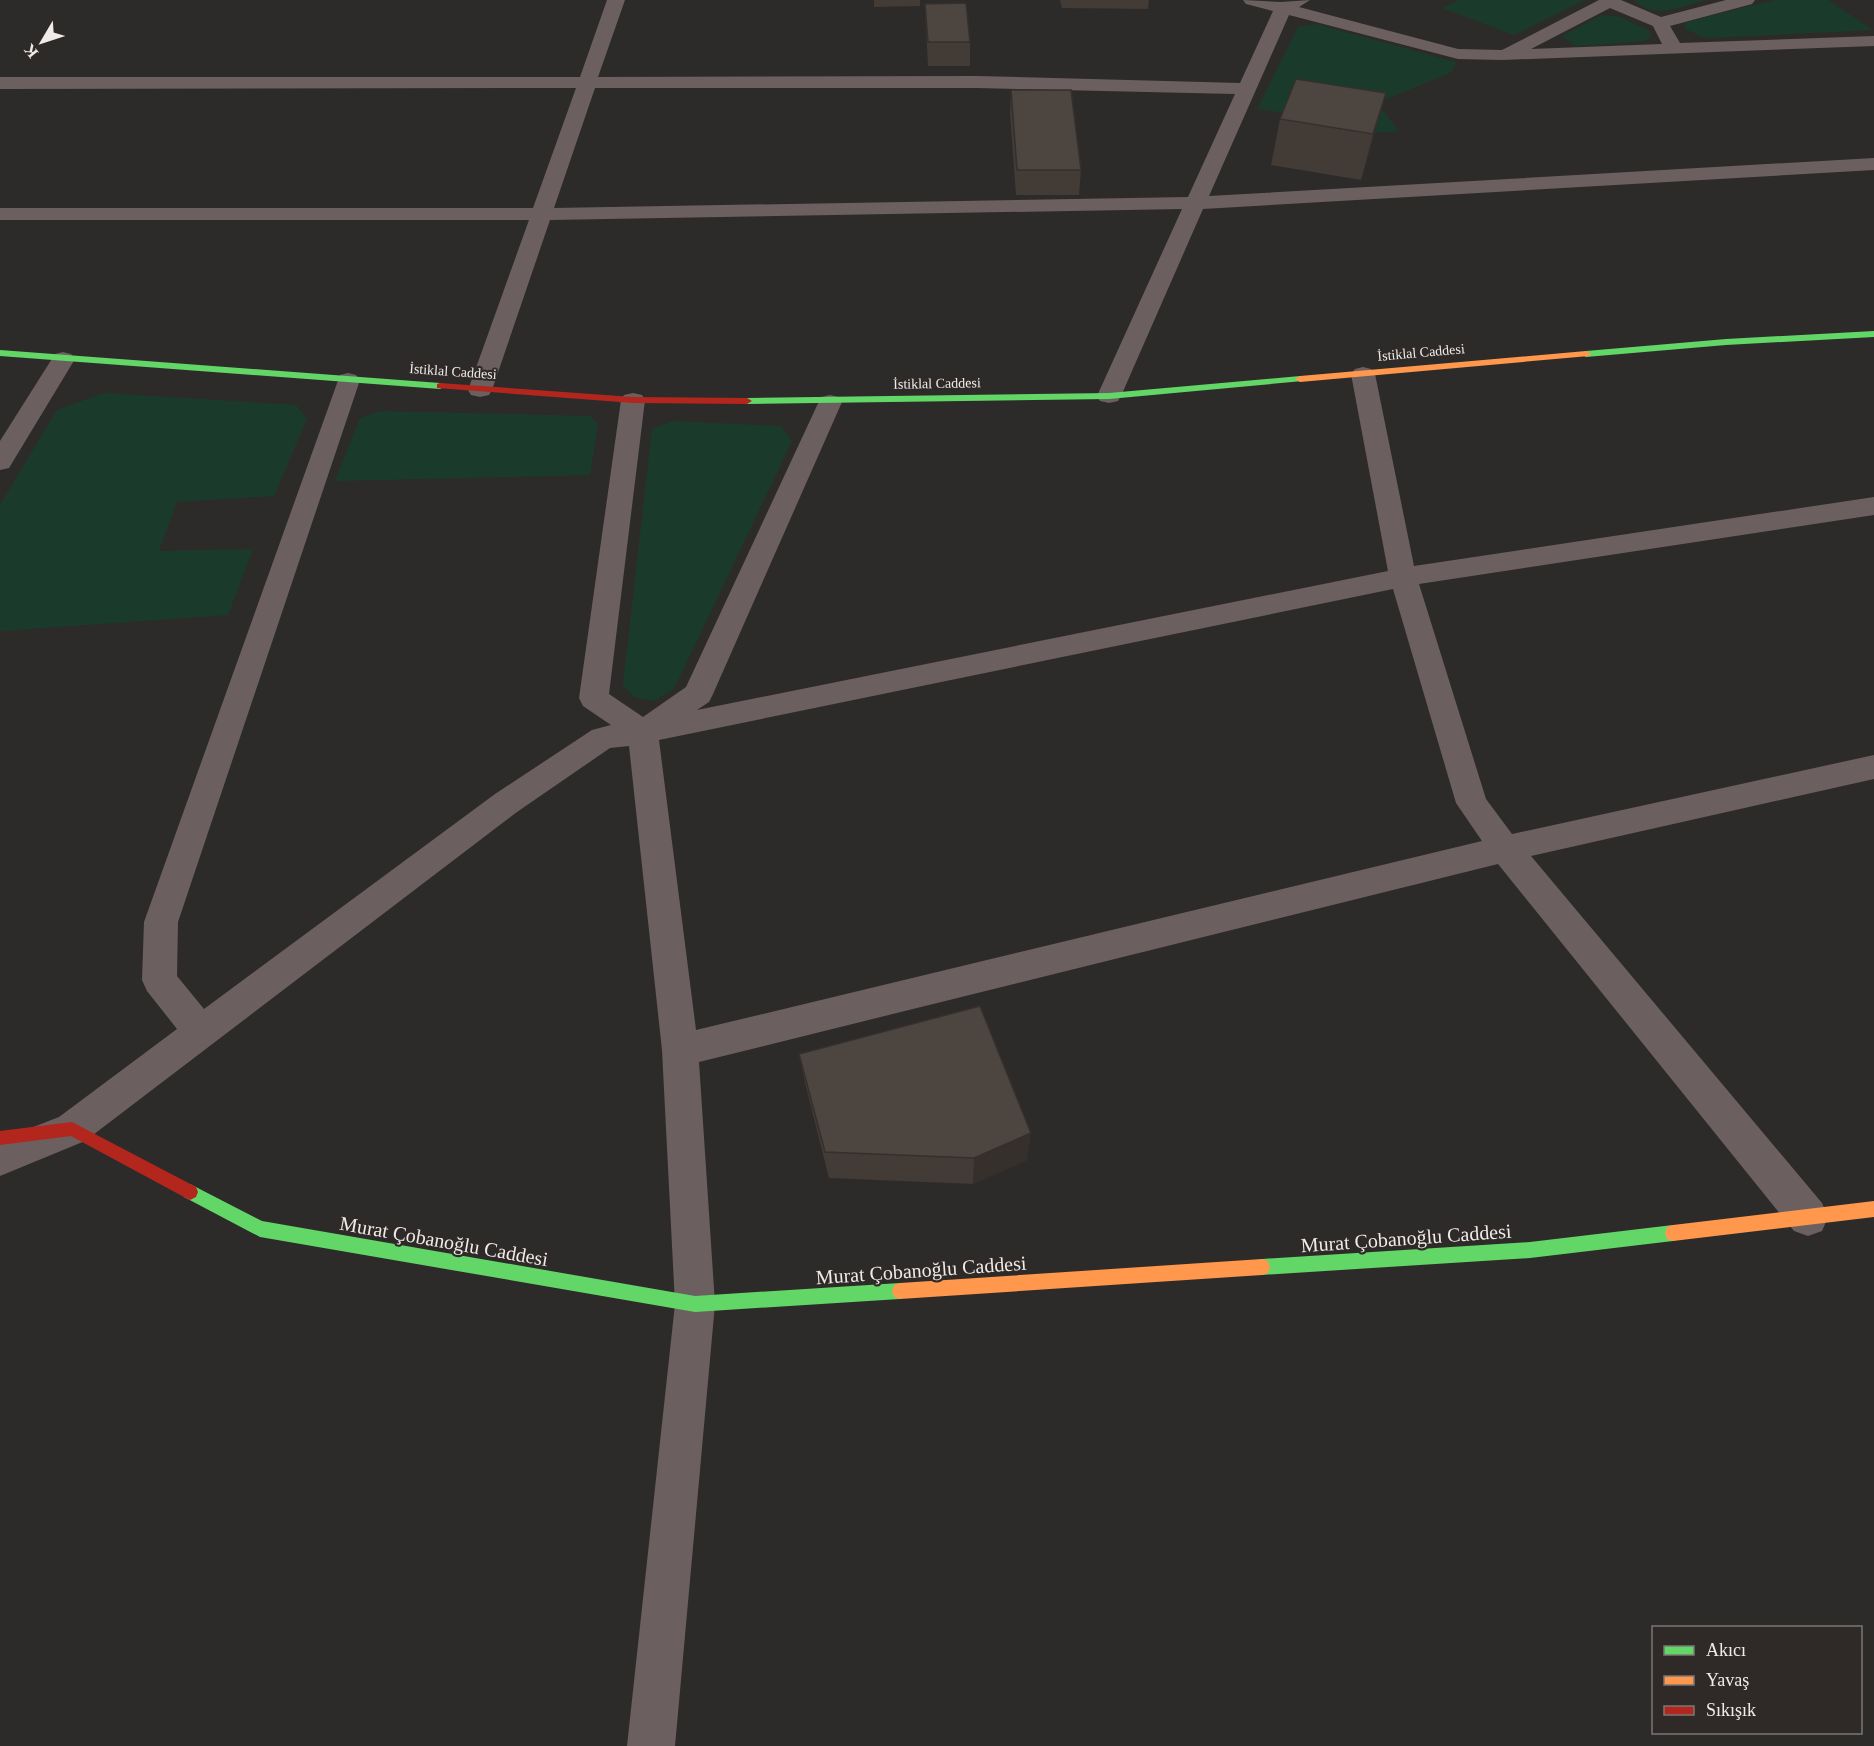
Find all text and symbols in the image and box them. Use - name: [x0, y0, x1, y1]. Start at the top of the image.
- north arrow: [12, 12, 72, 72]
- text: K: [20, 41, 41, 61]
- street label: İstiklal Caddesi: [1377, 341, 1465, 364]
- street label: İstiklal Caddesi: [409, 361, 497, 382]
- street label: İstiklal Caddesi: [893, 375, 981, 392]
- street label: Murat Çobanoğlu Caddesi: [338, 1212, 550, 1271]
- street label: Murat Çobanoğlu Caddesi: [1300, 1220, 1513, 1257]
- street label: Murat Çobanoğlu Caddesi: [815, 1252, 1028, 1289]
- legend: [1652, 1626, 1862, 1734]
- text: Akıcı: [1706, 1640, 1746, 1660]
- text: Yavaş: [1706, 1670, 1749, 1690]
- text: Sıkışık: [1706, 1700, 1756, 1720]

